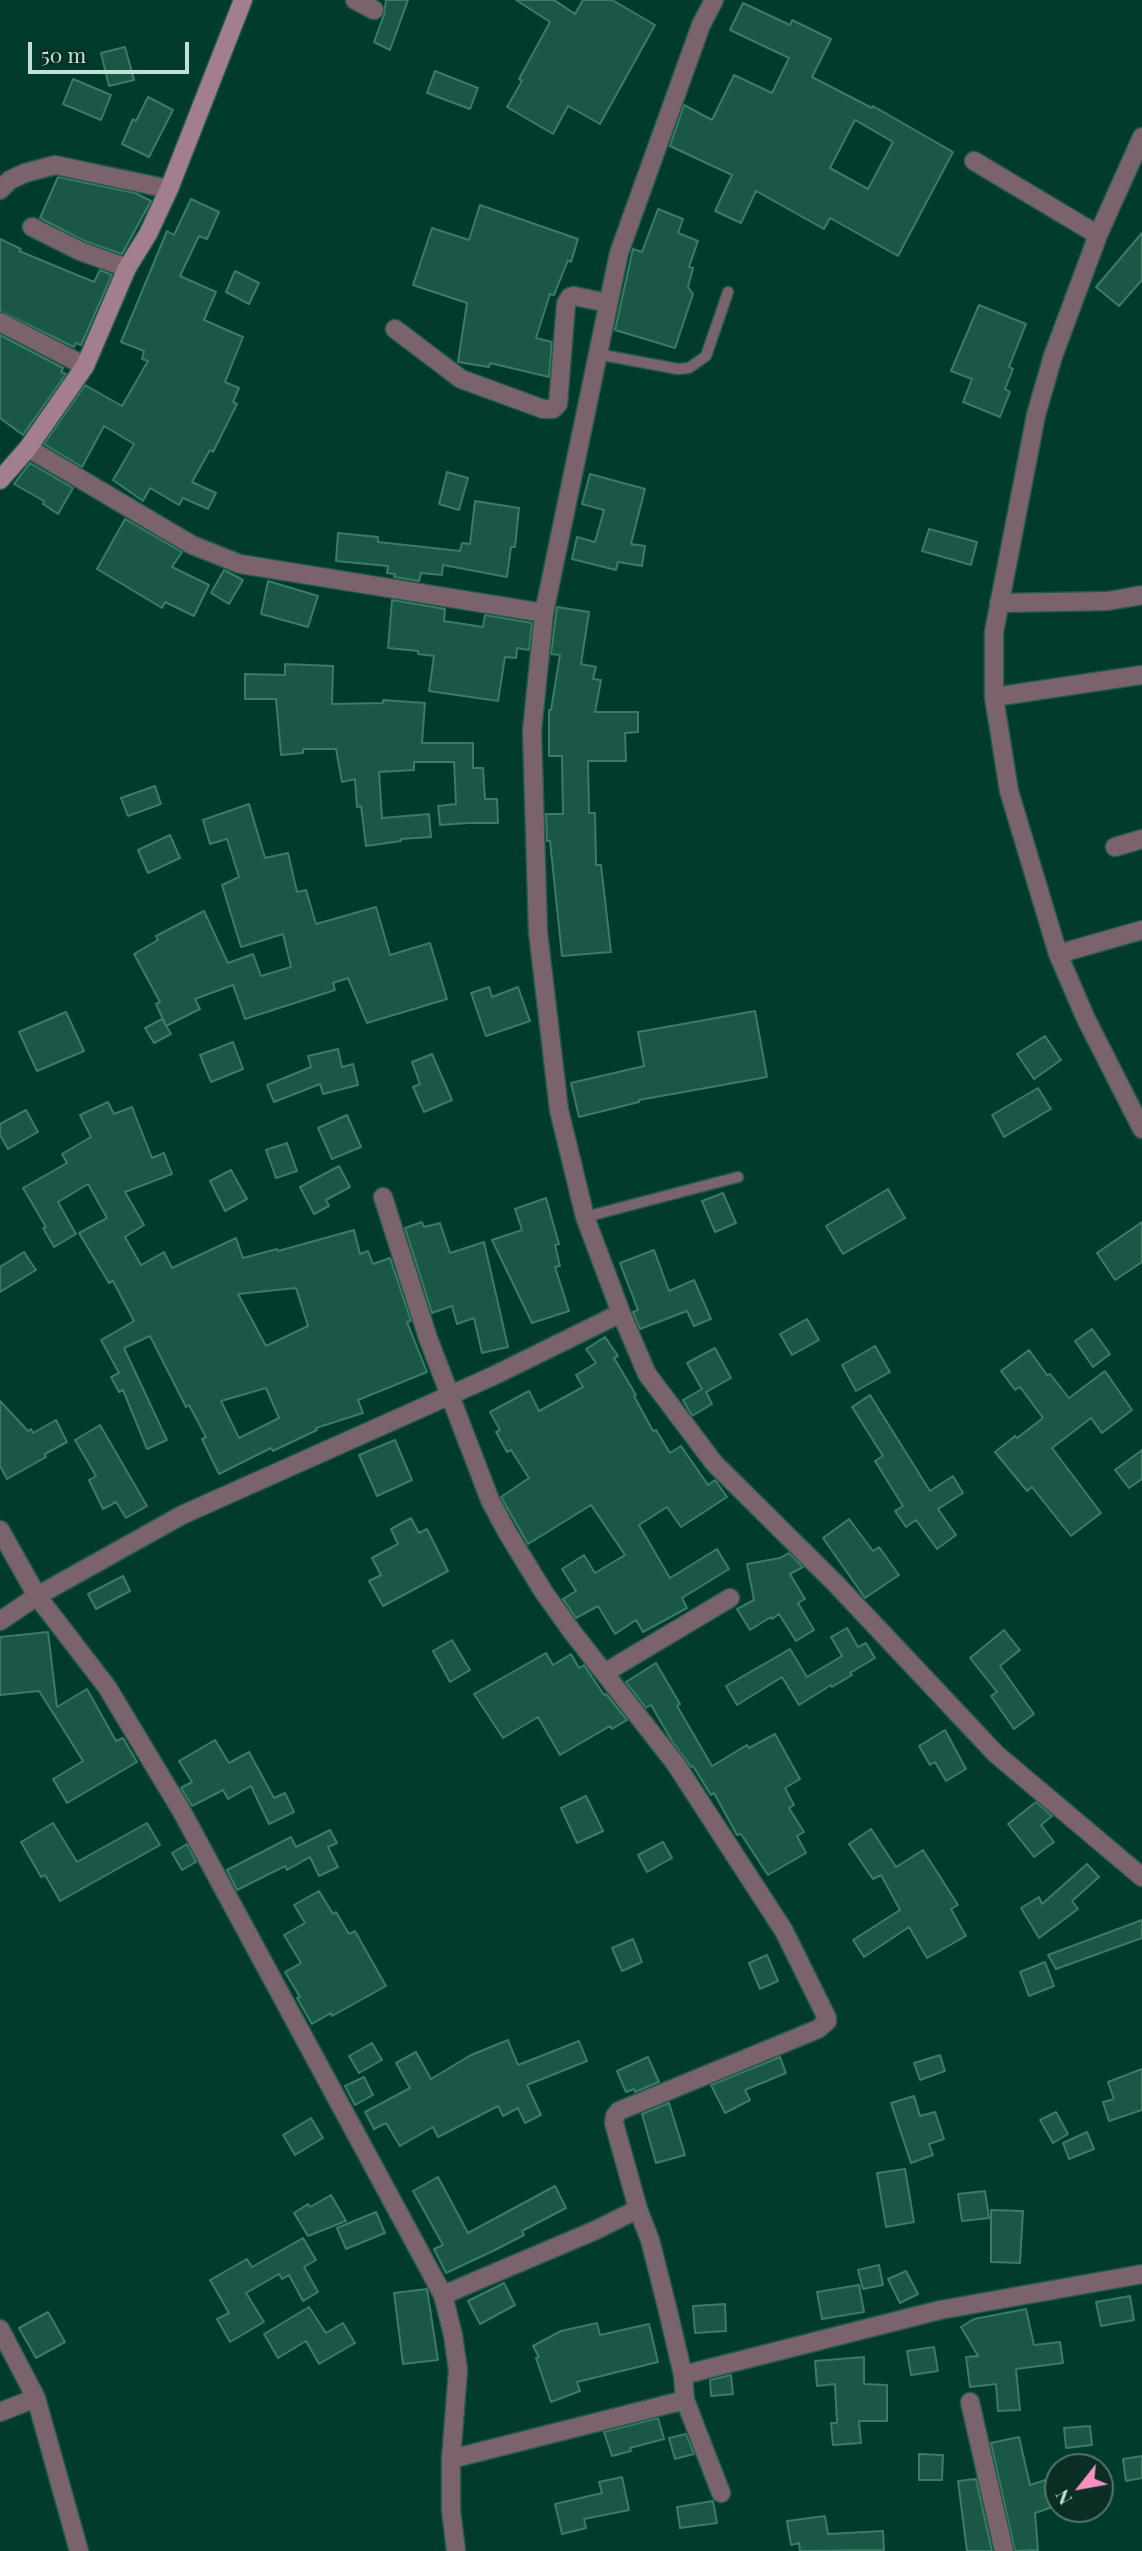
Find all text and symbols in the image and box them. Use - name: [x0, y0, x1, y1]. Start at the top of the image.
- scale bar: [32, 28, 192, 72]
- text: 50 m: [41, 40, 86, 68]
- north arrow: [1044, 2453, 1114, 2523]
- text: N: [1048, 2485, 1077, 2510]

